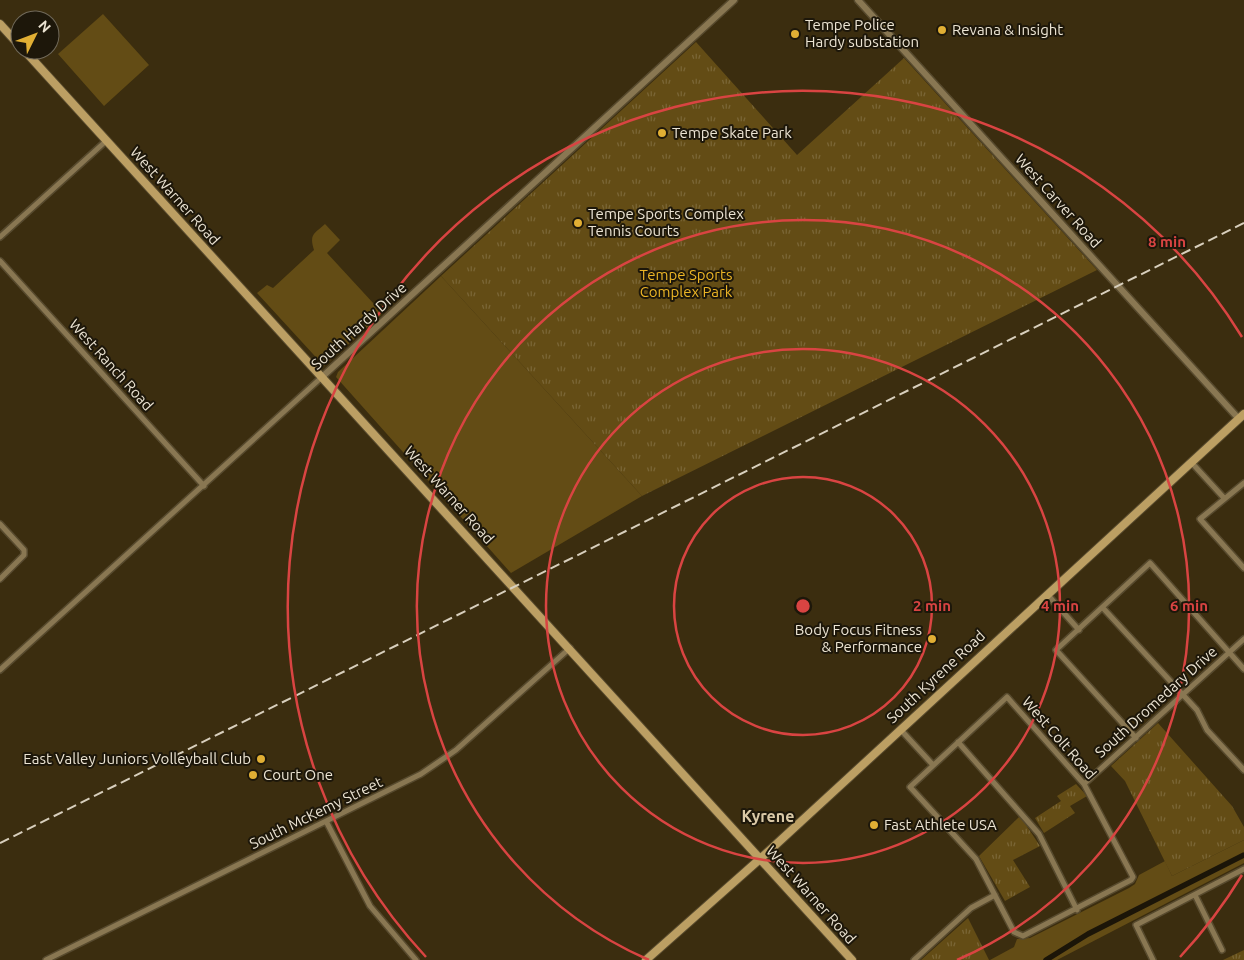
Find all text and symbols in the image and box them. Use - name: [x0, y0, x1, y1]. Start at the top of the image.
- north arrow: [10, 10, 60, 60]
- place label: Tempe Police Hardy substation: [805, 16, 919, 50]
- text: N: [35, 17, 54, 36]
- place label: Revana & Insight: [952, 21, 1063, 38]
- marker: Revana & Insight: [936, 24, 948, 36]
- marker: Tempe Police Hardy substation: [789, 28, 801, 40]
- place label: Tempe Skate Park: [672, 124, 792, 141]
- marker: Tempe Skate Park: [656, 127, 668, 139]
- street label: West Warner Road: [127, 143, 224, 248]
- street label: West Carver Road: [1012, 150, 1105, 251]
- place label: Tempe Sports Complex Tennis Courts: [588, 205, 744, 239]
- marker: Tempe Sports Complex Tennis Courts: [572, 217, 584, 229]
- text: 8 min: [1148, 233, 1186, 250]
- park label: Tempe Sports Complex Park: [640, 266, 733, 300]
- street label: South Hardy Drive: [308, 279, 410, 373]
- street label: West Ranch Road: [66, 316, 157, 414]
- street label: West Warner Road: [401, 442, 498, 547]
- centre of rings: [794, 597, 812, 615]
- text: 2 min: [913, 597, 951, 614]
- text: 4 min: [1041, 597, 1079, 614]
- text: 6 min: [1170, 597, 1208, 614]
- place label: Body Focus Fitness & Performance: [795, 621, 922, 655]
- street label: South Kyrene Road: [883, 627, 988, 727]
- marker: Body Focus Fitness & Performance: [926, 633, 938, 645]
- street label: South Dromedary Drive: [1091, 642, 1220, 761]
- street label: West Colt Road: [1019, 693, 1100, 782]
- place label: East Valley Juniors Volleyball Club: [23, 750, 251, 767]
- marker: East Valley Juniors Volleyball Club: [255, 753, 267, 765]
- place label: Court One: [263, 766, 333, 783]
- marker: Court One: [247, 769, 259, 781]
- street label: South McKemy Street: [247, 773, 385, 852]
- district label: Kyrene: [742, 807, 794, 825]
- place label: Fast Athlete USA: [884, 816, 997, 833]
- marker: Fast Athlete USA: [868, 819, 880, 831]
- street label: West Warner Road: [763, 842, 860, 947]

